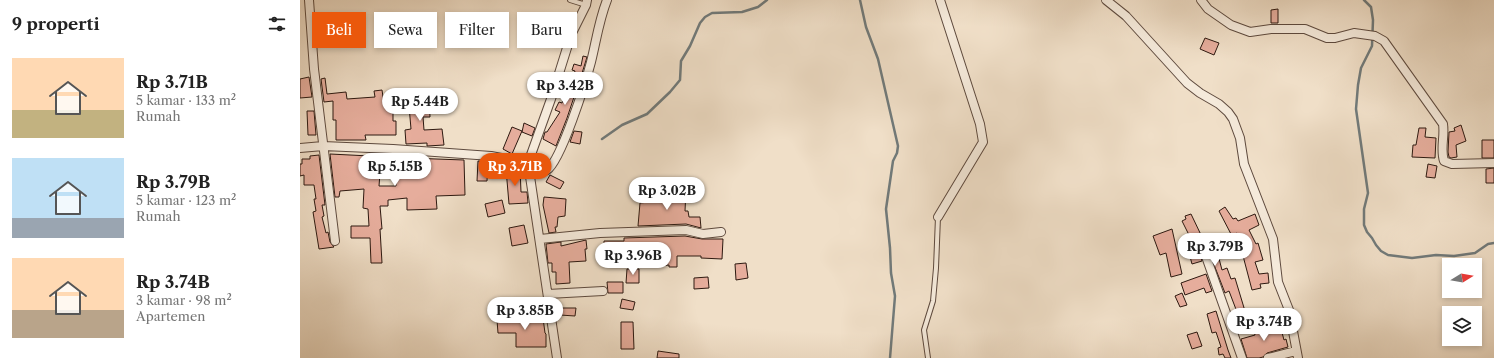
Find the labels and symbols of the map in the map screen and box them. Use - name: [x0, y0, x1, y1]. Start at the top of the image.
- pin: Rp 3.42B: [524, 72, 606, 106]
- pin: Rp 5.44B: [379, 88, 461, 122]
- pin: Rp 5.15B: [354, 153, 436, 187]
- pin: Rp 3.71B: [474, 153, 556, 187]
- pin: Rp 3.02B: [626, 177, 708, 211]
- pin: Rp 3.79B: [1174, 233, 1256, 267]
- pin: Rp 3.96B: [592, 242, 674, 276]
- north arrow: [1442, 258, 1482, 298]
- pin: Rp 3.85B: [484, 297, 566, 331]
- pin: Rp 3.74B: [1223, 308, 1305, 342]

